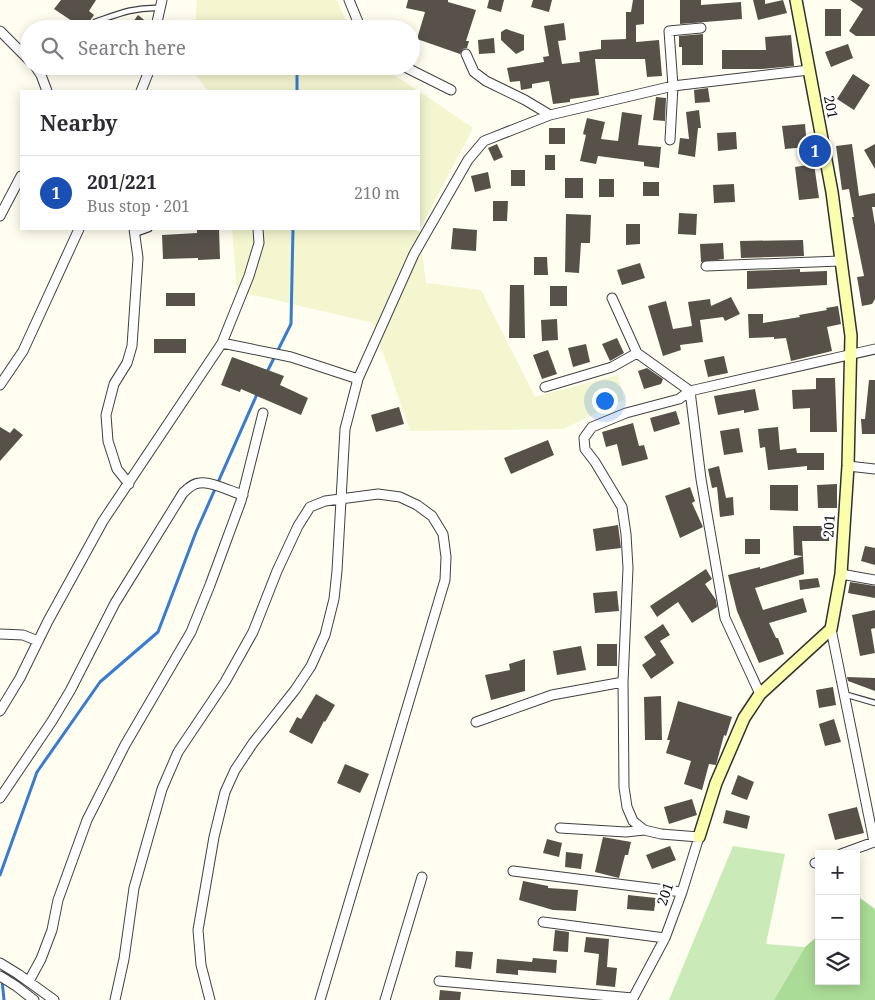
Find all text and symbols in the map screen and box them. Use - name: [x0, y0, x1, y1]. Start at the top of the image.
- search box: [20, 20, 420, 75]
- icon: search: [38, 34, 66, 62]
- text: Search here: [78, 35, 186, 61]
- street label: 201: [820, 94, 843, 120]
- text: Nearby: [40, 109, 118, 137]
- pin: 1: [799, 132, 831, 170]
- text: 201/221: [87, 169, 157, 195]
- text: 1: [51, 182, 61, 204]
- text: 210 m: [354, 182, 400, 204]
- text: Bus stop · 201: [87, 195, 190, 217]
- your location: [592, 388, 618, 414]
- street label: 201: [818, 514, 839, 538]
- map controls: [815, 850, 860, 985]
- button: +: [815, 850, 860, 895]
- street label: 201: [652, 880, 677, 908]
- button: −: [815, 895, 860, 940]
- button: layers: [815, 940, 860, 985]

